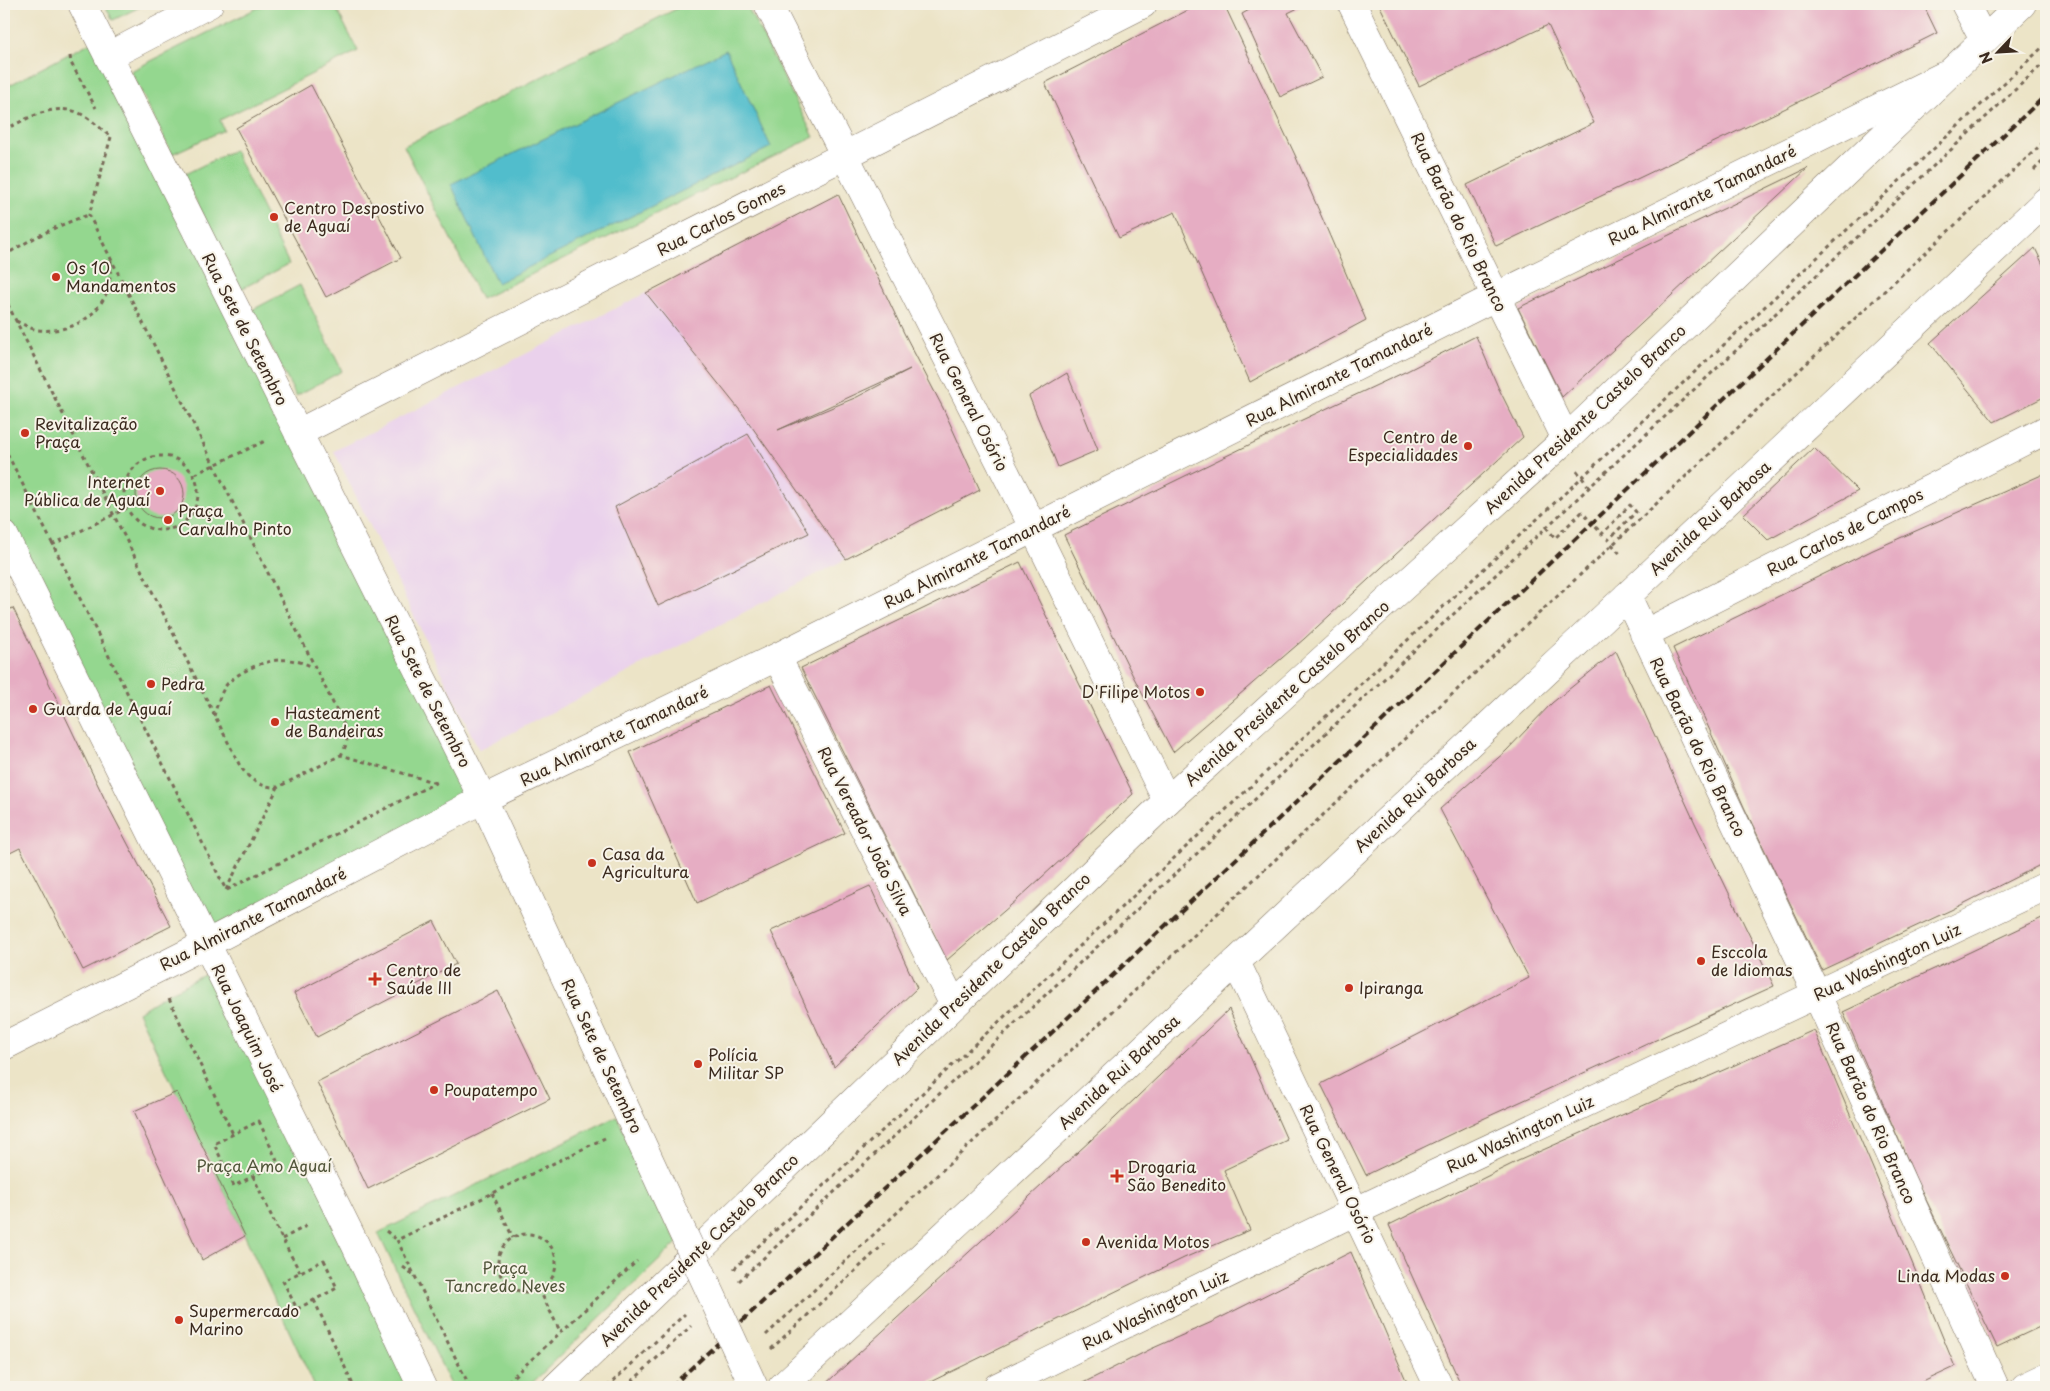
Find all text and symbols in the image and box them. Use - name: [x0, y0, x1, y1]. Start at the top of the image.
- north arrow: [1972, 28, 2022, 78]
- text: N: [1974, 48, 1998, 67]
- street label: Rua Barão do Rio Branco: [1406, 128, 1514, 315]
- street label: Rua Almirante Tamandaré: [1603, 138, 1800, 250]
- street label: Rua Carlos Gomes: [652, 175, 789, 261]
- place label: Centro Despostivo de Aguaí: [284, 195, 425, 237]
- marker: Centro Despostivo de Aguaí: [268, 211, 280, 223]
- street label: Rua Sete de Setembro: [197, 248, 295, 409]
- place label: Os 10 Mandamentos: [66, 255, 176, 297]
- marker: Os 10 Mandamentos: [50, 271, 62, 283]
- street label: Rua Almirante Tamandaré: [1241, 316, 1436, 432]
- street label: Avenida Presidente Castelo Branco: [1478, 318, 1691, 519]
- street label: Rua General Osório: [925, 328, 1015, 475]
- place label: Revitalização Praça: [35, 411, 138, 453]
- place label: Centro de Especialidades: [1348, 424, 1458, 466]
- marker: Revitalização Praça: [19, 427, 31, 439]
- marker: Centro de Especialidades: [1462, 440, 1474, 452]
- street label: Avenida Rui Barbosa: [1643, 454, 1776, 580]
- place label: Internet Pública de Aguaí: [24, 469, 151, 511]
- street label: Rua Carlos de Campos: [1762, 481, 1927, 581]
- marker: Internet Pública de Aguaí: [154, 485, 166, 497]
- place label: Praça Carvalho Pinto: [178, 498, 292, 540]
- street label: Rua Almirante Tamandaré: [879, 498, 1074, 614]
- marker: Praça Carvalho Pinto: [162, 514, 174, 526]
- street label: Avenida Presidente Castelo Branco: [1179, 593, 1394, 791]
- street label: Rua Sete de Setembro: [380, 610, 478, 771]
- street label: Rua Barão do Rio Branco: [1645, 653, 1753, 840]
- place label: Pedra: [161, 671, 205, 695]
- marker: Pedra: [145, 678, 157, 690]
- street label: Rua Almirante Tamandaré: [515, 679, 712, 791]
- place label: D'Filipe Motos: [1082, 679, 1190, 703]
- marker: D'Filipe Motos: [1194, 686, 1206, 698]
- place label: Guarda de Aguaí: [43, 696, 173, 720]
- place label: Hasteament de Bandeiras: [285, 700, 384, 742]
- marker: Guarda de Aguaí: [27, 703, 39, 715]
- marker: Hasteament de Bandeiras: [269, 716, 281, 728]
- street label: Avenida Rui Barbosa: [1348, 731, 1481, 857]
- street label: Rua Vereador João Silva: [813, 742, 919, 919]
- place label: Casa da Agricultura: [602, 841, 689, 883]
- marker: Casa da Agricultura: [586, 857, 598, 869]
- street label: Rua Almirante Tamandaré: [155, 860, 350, 976]
- street label: Avenida Presidente Castelo Branco: [885, 866, 1095, 1070]
- street label: Rua Washington Luiz: [1809, 916, 1965, 1006]
- place label: Esccola de Idiomas: [1711, 939, 1792, 981]
- marker: Esccola de Idiomas: [1695, 955, 1707, 967]
- place label: Centro de Saúde III: [386, 957, 462, 999]
- street label: Rua Joaquim José: [206, 959, 289, 1096]
- marker: Centro de Saúde III: [368, 972, 382, 986]
- street label: Rua Sete de Setembro: [556, 974, 649, 1137]
- place label: Ipiranga: [1359, 975, 1423, 999]
- marker: Ipiranga: [1343, 982, 1355, 994]
- street label: Avenida Rui Barbosa: [1052, 1008, 1185, 1134]
- street label: Rua Barão do Rio Branco: [1821, 1018, 1923, 1208]
- place label: Polícia Militar SP: [708, 1042, 784, 1084]
- marker: Polícia Militar SP: [692, 1058, 704, 1070]
- place label: Poupatempo: [444, 1077, 538, 1101]
- marker: Poupatempo: [428, 1084, 440, 1096]
- street label: Rua Washington Luiz: [1442, 1088, 1598, 1178]
- street label: Rua General Osório: [1295, 1100, 1383, 1247]
- street label: Avenida Presidente Castelo Branco: [593, 1147, 803, 1351]
- park label: Praça Amo Aguaí: [196, 1153, 332, 1177]
- place label: Drogaria São Benedito: [1127, 1154, 1226, 1196]
- marker: Drogaria São Benedito: [1111, 1170, 1123, 1182]
- place label: Avenida Motos: [1096, 1229, 1209, 1253]
- marker: Avenida Motos: [1080, 1236, 1092, 1248]
- park label: Praça Tancredo Neves: [445, 1255, 565, 1297]
- street label: Rua Washington Luiz: [1077, 1263, 1232, 1355]
- place label: Linda Modas: [1897, 1263, 1995, 1287]
- marker: Linda Modas: [1999, 1270, 2011, 1282]
- place label: Supermercado Marino: [189, 1298, 299, 1340]
- marker: Supermercado Marino: [173, 1314, 185, 1326]

